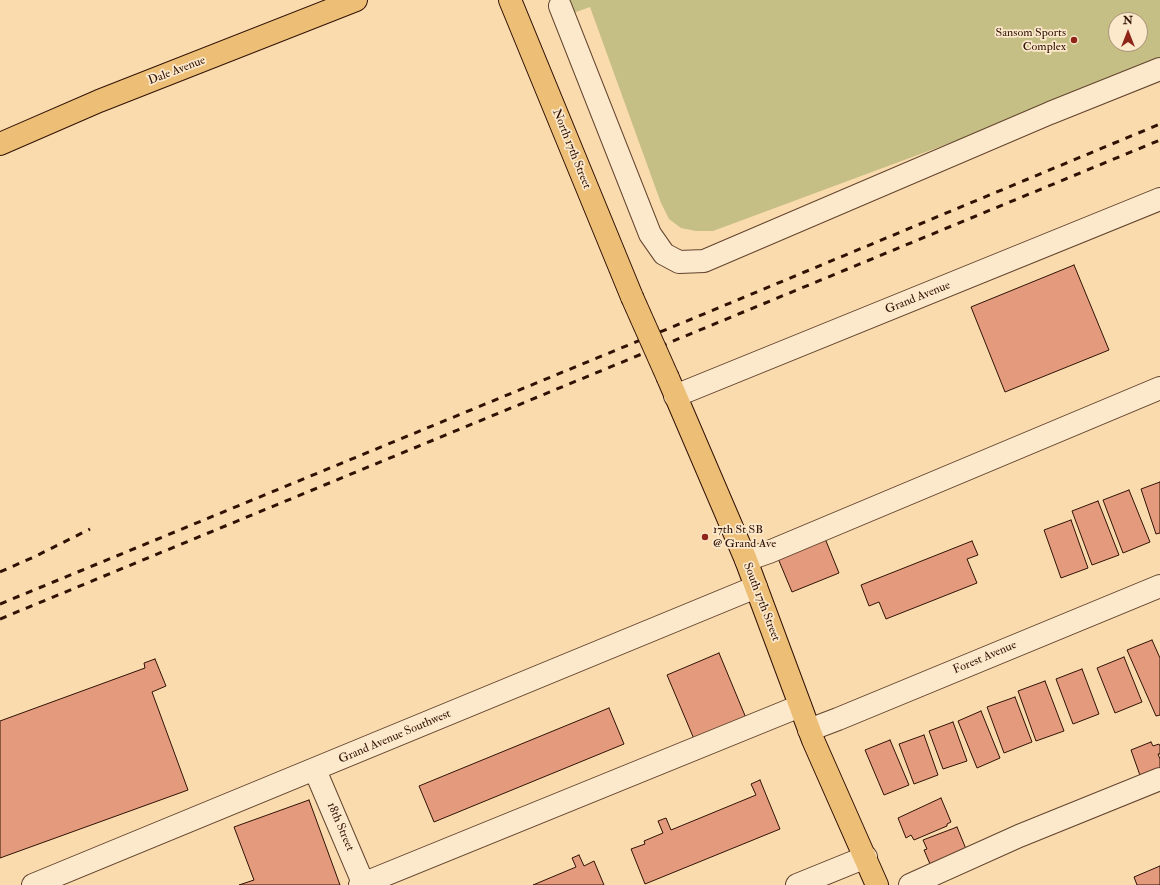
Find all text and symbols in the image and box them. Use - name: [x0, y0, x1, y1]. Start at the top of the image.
- north arrow: [1108, 12, 1148, 52]
- text: N: [1123, 14, 1133, 27]
- place label: Sansom Sports Complex: [995, 26, 1066, 54]
- marker: Sansom Sports Complex: [1069, 35, 1079, 45]
- street label: Dale Avenue: [146, 54, 208, 88]
- street label: North 17th Street: [548, 107, 594, 191]
- street label: Grand Avenue: [883, 278, 953, 318]
- place label: 17th St SB @ Grand Ave: [713, 523, 776, 551]
- marker: 17th St SB @ Grand Ave: [700, 532, 710, 542]
- street label: South 17th Street: [739, 561, 783, 643]
- street label: Forest Avenue: [951, 638, 1019, 678]
- street label: Grand Avenue Southwest: [337, 707, 453, 767]
- street label: 18th Street: [323, 800, 357, 854]

